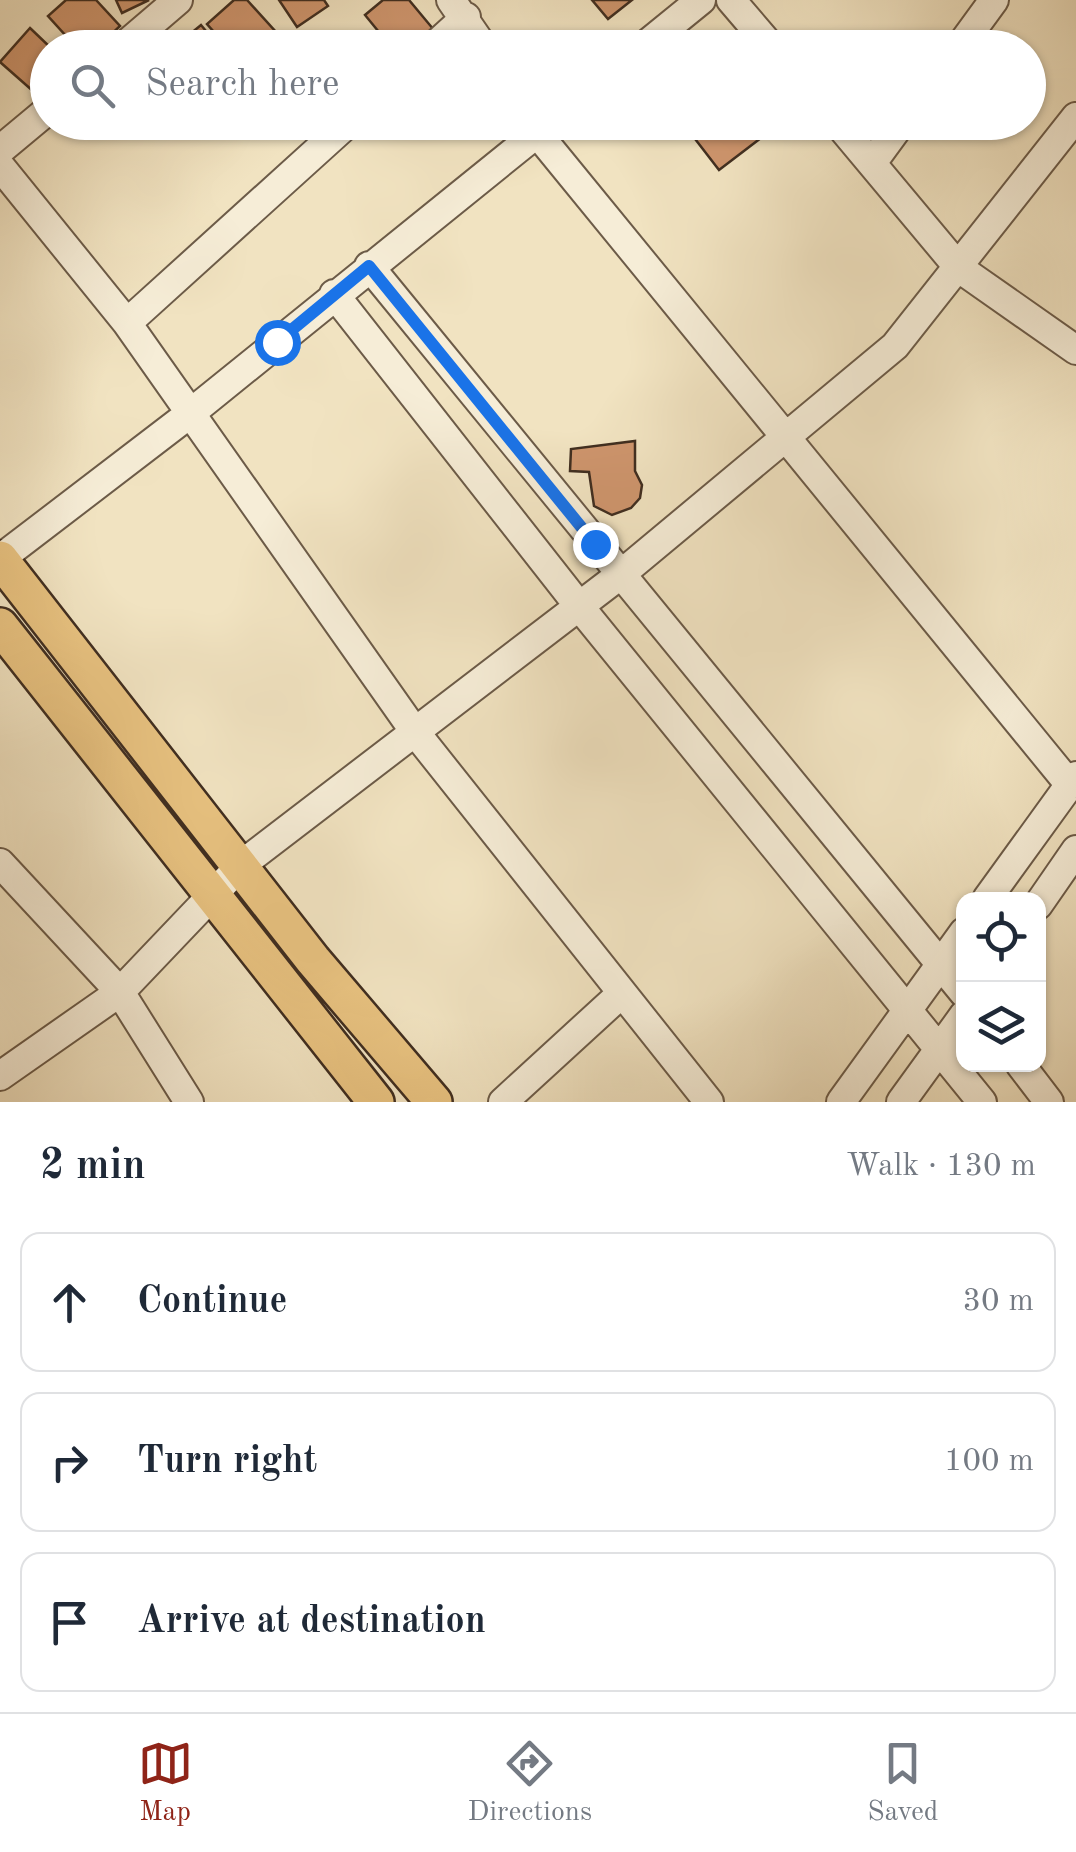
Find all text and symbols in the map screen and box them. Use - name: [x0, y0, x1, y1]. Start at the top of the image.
- search box: [30, 30, 1046, 140]
- icon: search: [65, 58, 120, 113]
- text: Search here: [145, 66, 340, 104]
- route start: [255, 320, 301, 366]
- route end: [573, 522, 619, 568]
- map controls: [956, 892, 1046, 1072]
- button: locate: [956, 892, 1046, 982]
- button: layers: [956, 982, 1046, 1072]
- text: 2 min: [40, 1146, 146, 1188]
- text: Walk · 130 m: [846, 1151, 1036, 1183]
- icon: ahead: [42, 1275, 97, 1330]
- text: Continue: [137, 1283, 287, 1321]
- text: 30 m: [963, 1286, 1034, 1318]
- icon: right: [42, 1435, 97, 1490]
- text: Turn right: [137, 1443, 317, 1481]
- text: 100 m: [944, 1446, 1034, 1478]
- icon: arrive: [42, 1595, 97, 1650]
- text: Arrive at destination: [137, 1603, 486, 1641]
- tab: Map: [138, 1736, 193, 1831]
- tab: Directions: [468, 1736, 592, 1831]
- tab: Saved: [867, 1736, 938, 1831]

